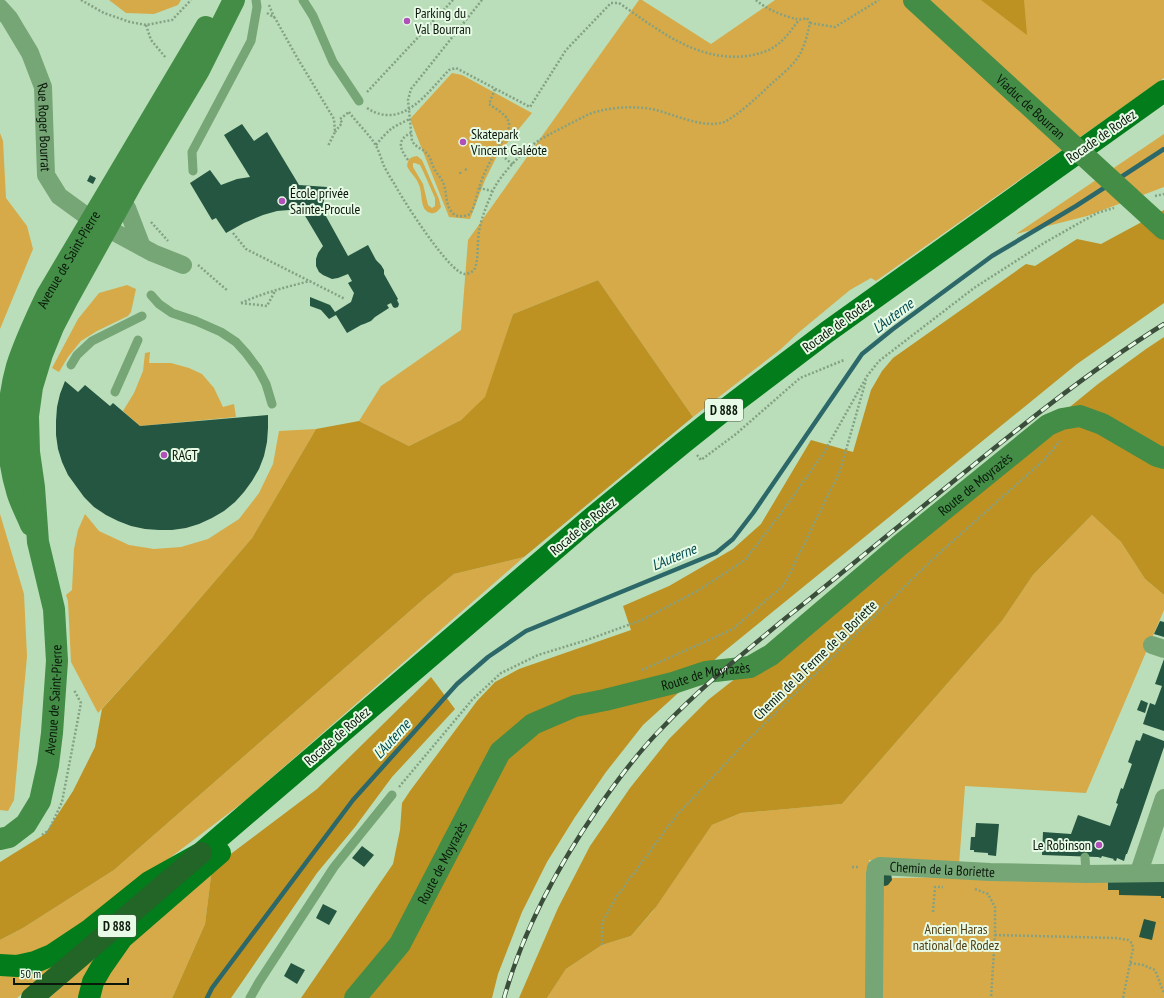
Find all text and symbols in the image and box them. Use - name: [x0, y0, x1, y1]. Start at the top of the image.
- place label: Parking du Val Bourran: [414, 4, 471, 38]
- marker: Parking du Val Bourran: [402, 16, 412, 26]
- street label: Viaduc de Bourran: [991, 70, 1069, 143]
- street label: Rue Roger Bourrat: [33, 80, 55, 172]
- street label: Rocade de Rodez: [1062, 105, 1140, 167]
- place label: Skatepark Vincent Galéote: [470, 125, 547, 159]
- marker: Skatepark Vincent Galéote: [458, 137, 468, 147]
- place label: École privée Sainte-Procule: [290, 184, 361, 218]
- marker: École privée Sainte-Procule: [277, 196, 287, 206]
- street label: Avenue de Saint-Pierre: [33, 207, 104, 311]
- street label: Rocade de Rodez: [799, 294, 875, 356]
- water label: L'Auterne: [868, 294, 918, 337]
- road number: D 888: [705, 399, 743, 421]
- place label: RAGT: [172, 446, 199, 464]
- street label: Route de Moyrazès: [934, 448, 1016, 520]
- marker: RAGT: [159, 450, 169, 460]
- street label: Rocade de Rodez: [546, 493, 620, 559]
- water label: L'Auterne: [649, 538, 700, 574]
- street label: Chemin de la Ferme de la Boriette: [749, 596, 881, 724]
- street label: Avenue de Saint-Pierre: [40, 644, 66, 756]
- street label: Route de Moyrazès: [659, 658, 751, 695]
- street label: Rocade de Rodez: [300, 702, 374, 770]
- water label: L'Auterne: [369, 714, 415, 762]
- street label: Route de Moyrazès: [413, 818, 471, 907]
- place label: Le Robinson: [1033, 836, 1091, 854]
- marker: Le Robinson: [1094, 840, 1104, 850]
- street label: Chemin de la Boriette: [889, 858, 995, 881]
- road number: D 888: [98, 915, 136, 937]
- park label: Ancien Haras national de Rodez: [913, 920, 999, 954]
- scale bar: [14, 960, 128, 986]
- text: 50 m: [20, 966, 41, 981]

